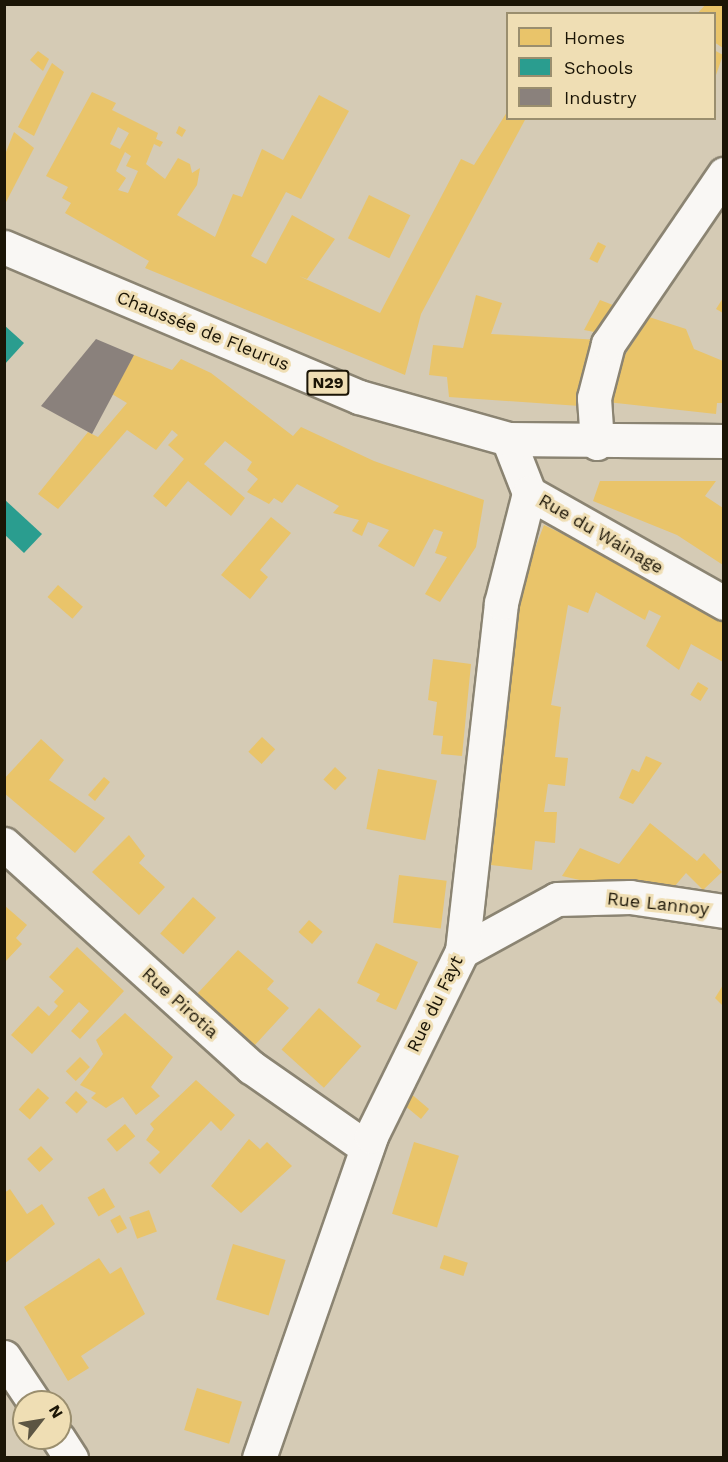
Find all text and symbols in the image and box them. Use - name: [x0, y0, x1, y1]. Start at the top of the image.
- legend: [506, 12, 716, 120]
- text: Homes: [564, 27, 625, 48]
- text: Schools: [564, 57, 633, 78]
- text: Industry: [564, 87, 636, 108]
- street label: Chaussée de Fleurus: [113, 286, 293, 376]
- road number: N29: [306, 370, 350, 396]
- street label: Rue du Wainage: [535, 489, 667, 579]
- street label: Rue Lannoy: [606, 888, 710, 920]
- street label: Rue du Fayt: [402, 952, 468, 1056]
- street label: Rue Pirotia: [137, 963, 223, 1043]
- north arrow: [12, 1390, 72, 1450]
- text: N: [45, 1402, 67, 1421]

